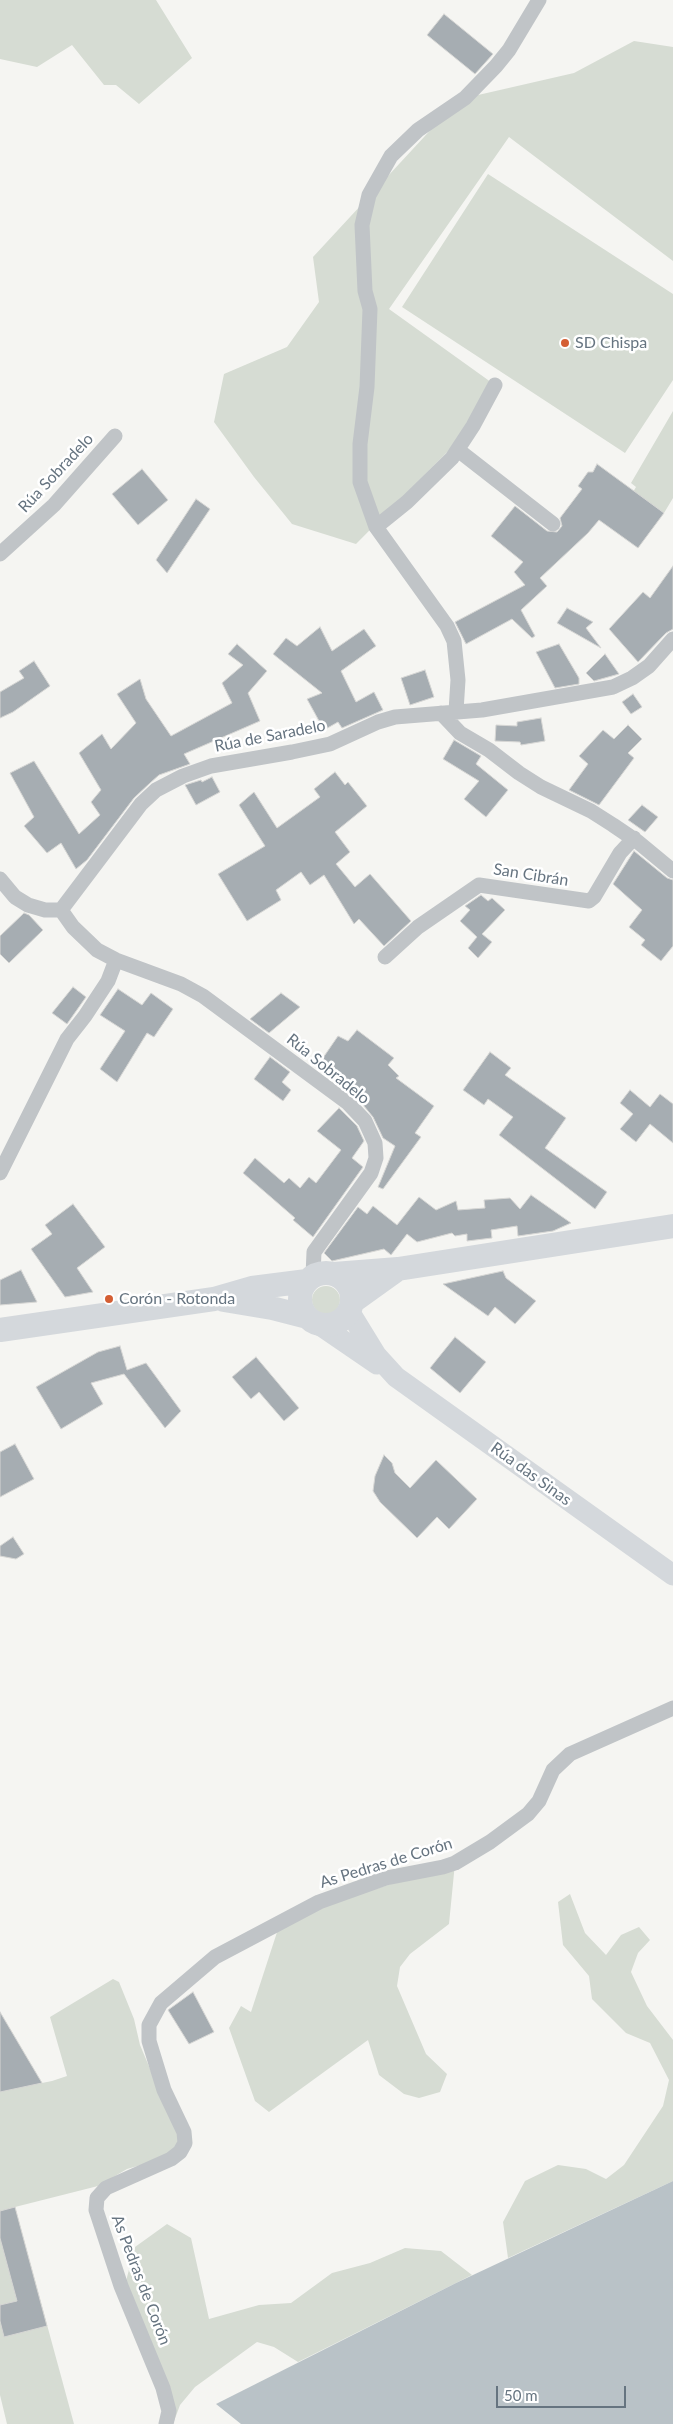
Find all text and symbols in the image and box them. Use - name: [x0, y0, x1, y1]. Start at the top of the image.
- place label: SD Chispa: [575, 333, 647, 353]
- marker: SD Chispa: [559, 337, 571, 349]
- street label: Rúa Sobradelo: [14, 429, 98, 517]
- street label: Rúa de Saradelo: [213, 716, 327, 756]
- street label: San Cibrán: [492, 860, 570, 890]
- street label: Rúa Sobradelo: [283, 1030, 373, 1108]
- place label: Corón - Rotonda: [119, 1289, 235, 1309]
- marker: Corón - Rotonda: [103, 1293, 115, 1305]
- street label: Rúa das Sinas: [487, 1438, 575, 1510]
- street label: As Pedras de Corón: [317, 1834, 455, 1892]
- street label: As Pedras de Corón: [107, 2212, 175, 2348]
- scale bar: [498, 2376, 628, 2408]
- text: 50 m: [504, 2386, 538, 2404]

